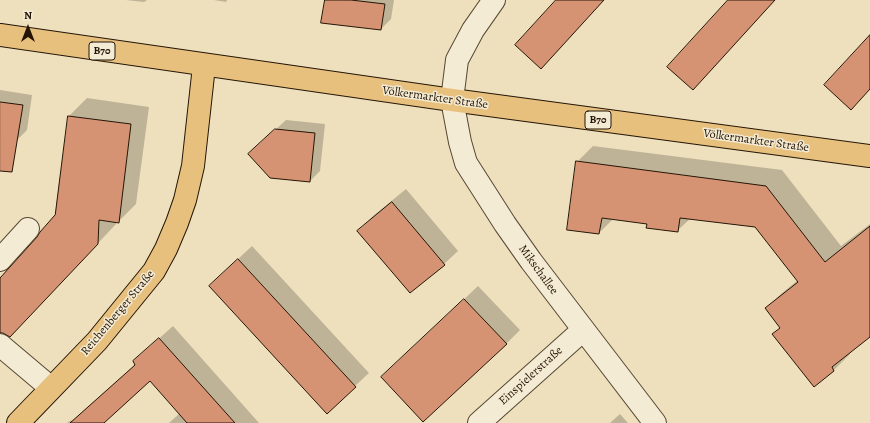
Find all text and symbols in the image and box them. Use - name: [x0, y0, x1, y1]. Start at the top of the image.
- north arrow: [8, 8, 48, 48]
- text: N: [24, 8, 32, 23]
- road number: B70: [89, 42, 115, 60]
- street label: Völkermarkter Straße: [381, 83, 489, 113]
- road number: B70: [585, 111, 611, 129]
- street label: Völkermarkter Straße: [702, 126, 810, 156]
- street label: Mikschallee: [515, 242, 561, 298]
- street label: Reichenberger Straße: [78, 268, 158, 358]
- street label: Einspielerstraße: [496, 344, 566, 408]

